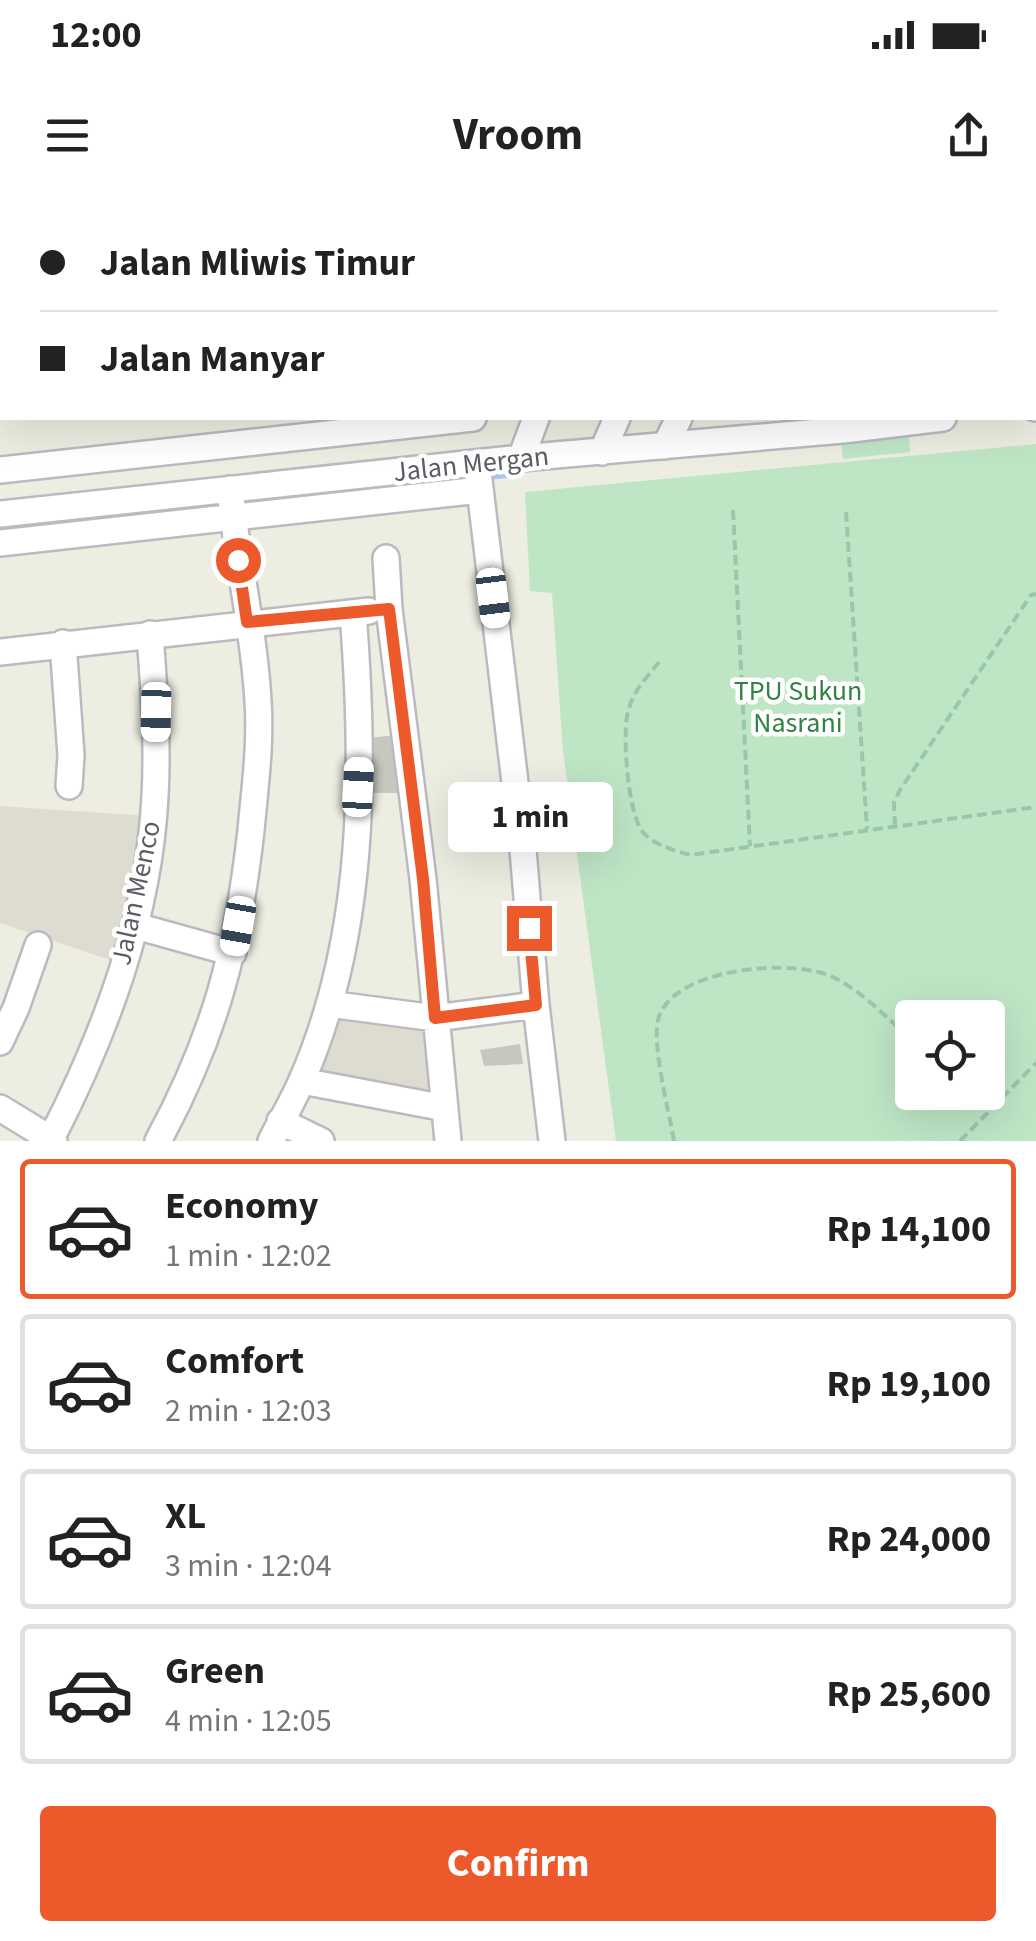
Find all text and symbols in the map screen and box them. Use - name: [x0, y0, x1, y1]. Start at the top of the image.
- text: 12:00: [50, 8, 142, 62]
- text: Vroom: [453, 103, 583, 167]
- icon: menu: [40, 108, 95, 163]
- icon: share: [941, 108, 996, 163]
- text: Jalan Mliwis Timur: [100, 236, 415, 290]
- text: Jalan Manyar: [100, 332, 325, 386]
- street label: Jalan Mergan: [391, 436, 551, 492]
- route start: [216, 538, 261, 583]
- car: [474, 566, 512, 630]
- park label: TPU Sukun Nasrani: [734, 671, 862, 743]
- car: [140, 682, 172, 742]
- car: [341, 756, 375, 818]
- callout: 1 min: [446, 783, 612, 853]
- text: 1 min: [492, 794, 569, 840]
- street label: Jalan Menco: [101, 817, 171, 969]
- car: [218, 894, 258, 958]
- route end: [507, 906, 552, 951]
- map controls: [895, 1000, 1005, 1110]
- button: locate: [895, 1000, 1005, 1110]
- text: Economy: [165, 1179, 318, 1233]
- icon: car: [45, 1184, 135, 1274]
- text: Rp 14,100: [827, 1202, 991, 1256]
- text: 1 min · 12:02: [165, 1233, 332, 1279]
- text: Comfort: [165, 1334, 304, 1388]
- icon: car: [45, 1339, 135, 1429]
- text: Rp 19,100: [827, 1357, 991, 1411]
- text: 2 min · 12:03: [165, 1388, 332, 1434]
- text: XL: [165, 1489, 206, 1543]
- icon: car: [45, 1494, 135, 1584]
- text: Rp 24,000: [827, 1512, 991, 1566]
- text: 3 min · 12:04: [165, 1543, 332, 1589]
- text: Green: [165, 1644, 265, 1698]
- icon: car: [45, 1649, 135, 1739]
- text: Rp 25,600: [827, 1667, 991, 1721]
- text: 4 min · 12:05: [165, 1698, 332, 1744]
- button: Confirm: [40, 1806, 996, 1921]

